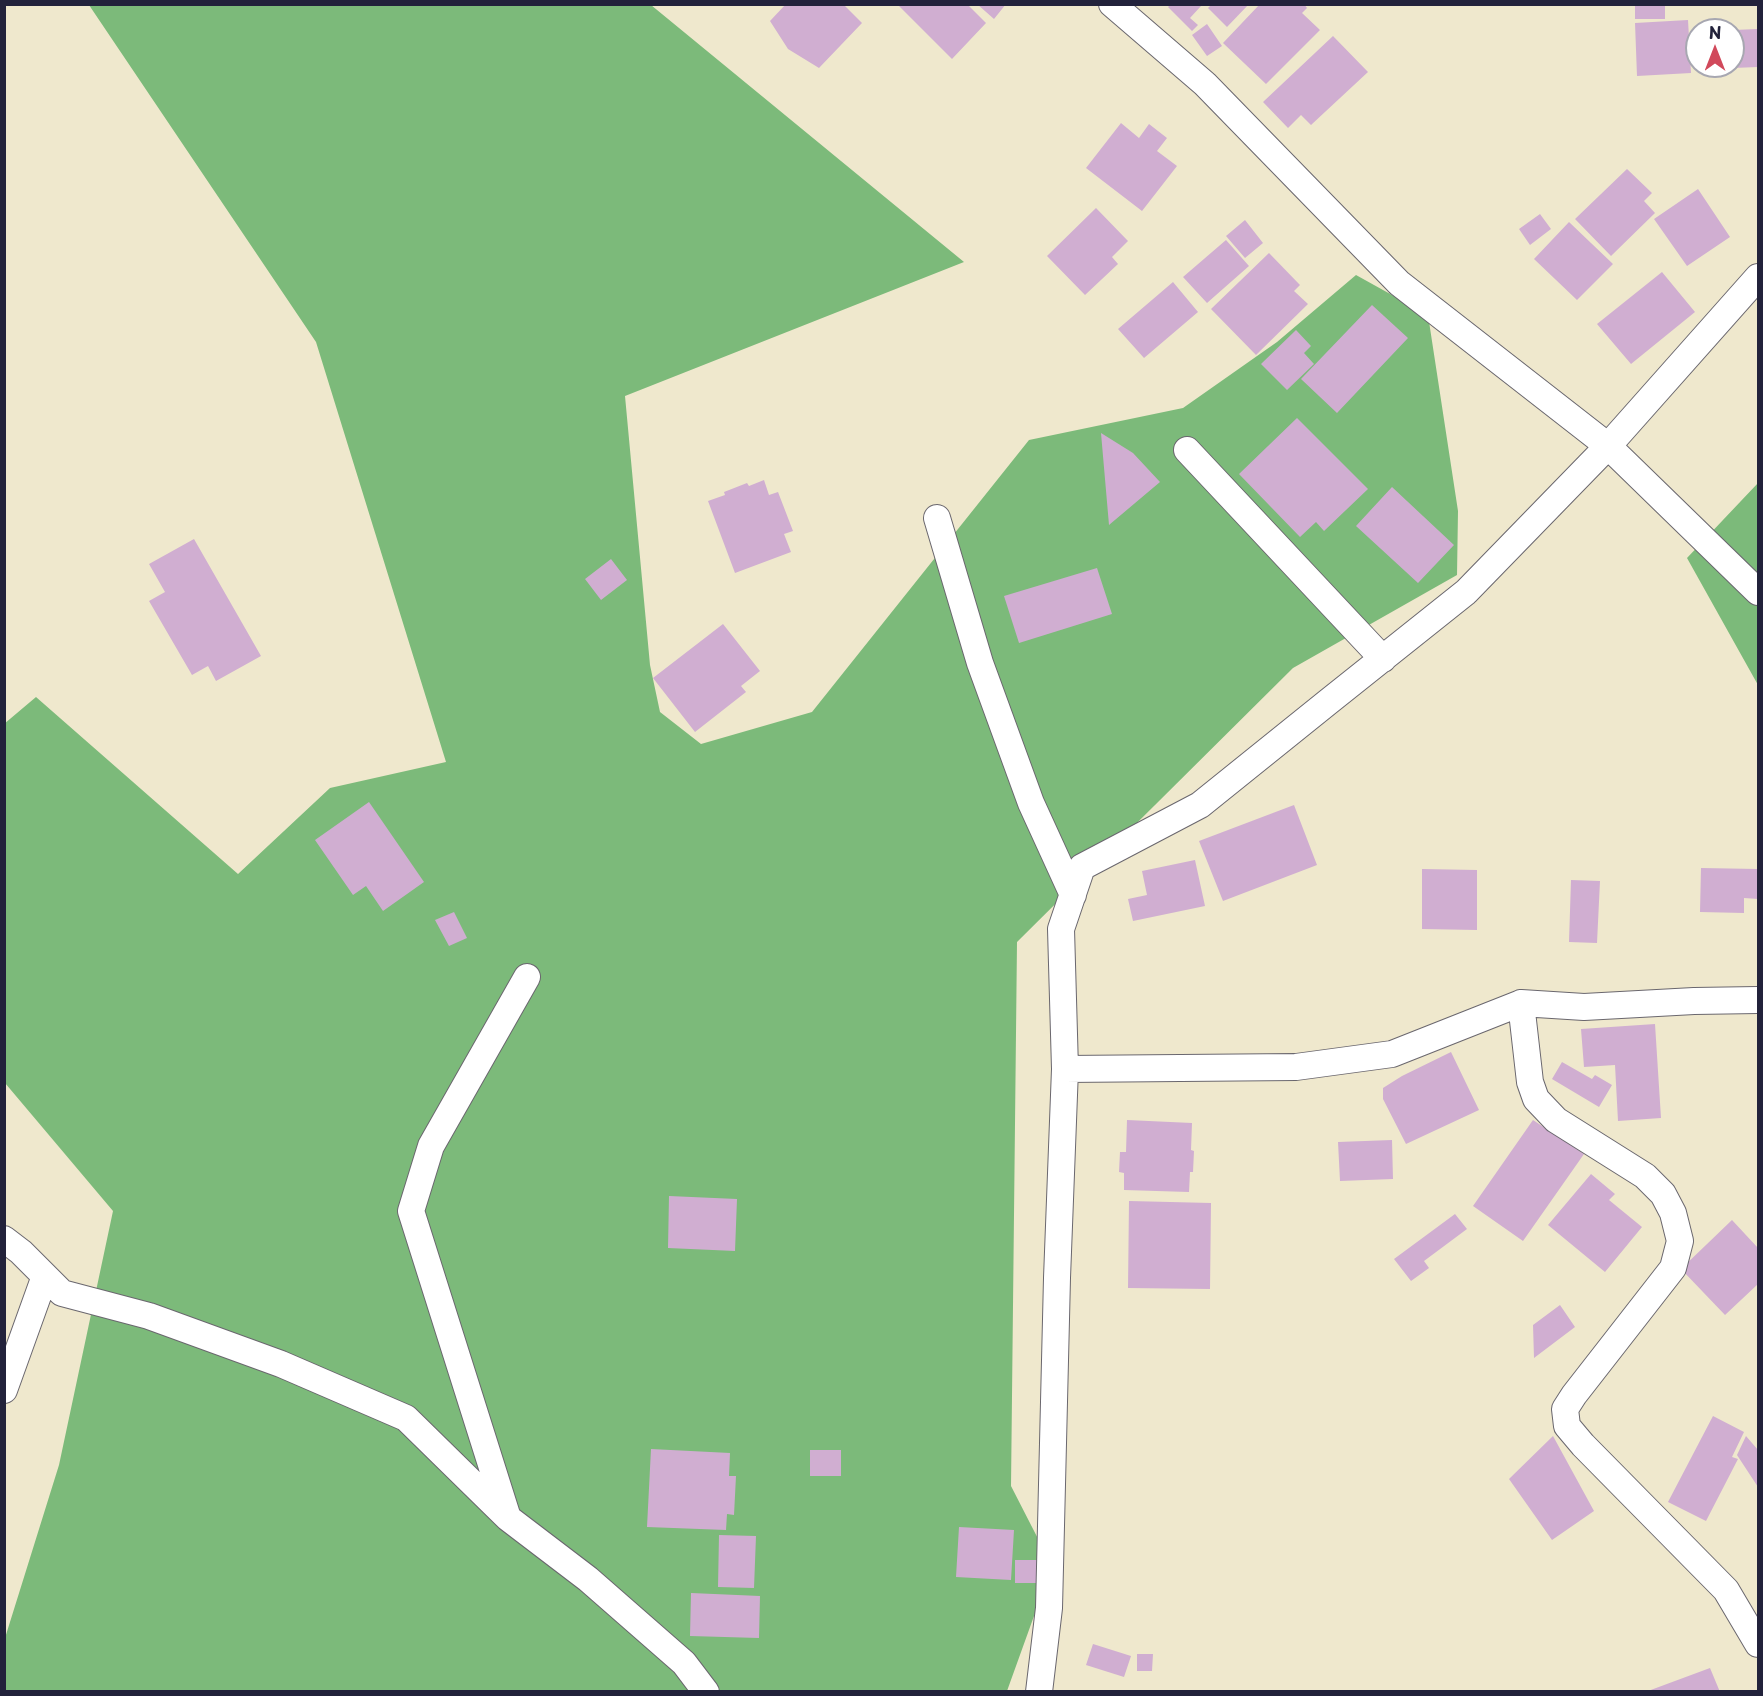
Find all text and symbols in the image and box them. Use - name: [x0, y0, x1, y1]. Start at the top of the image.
- north arrow: [1685, 18, 1745, 78]
- text: N: [1709, 20, 1721, 44]

